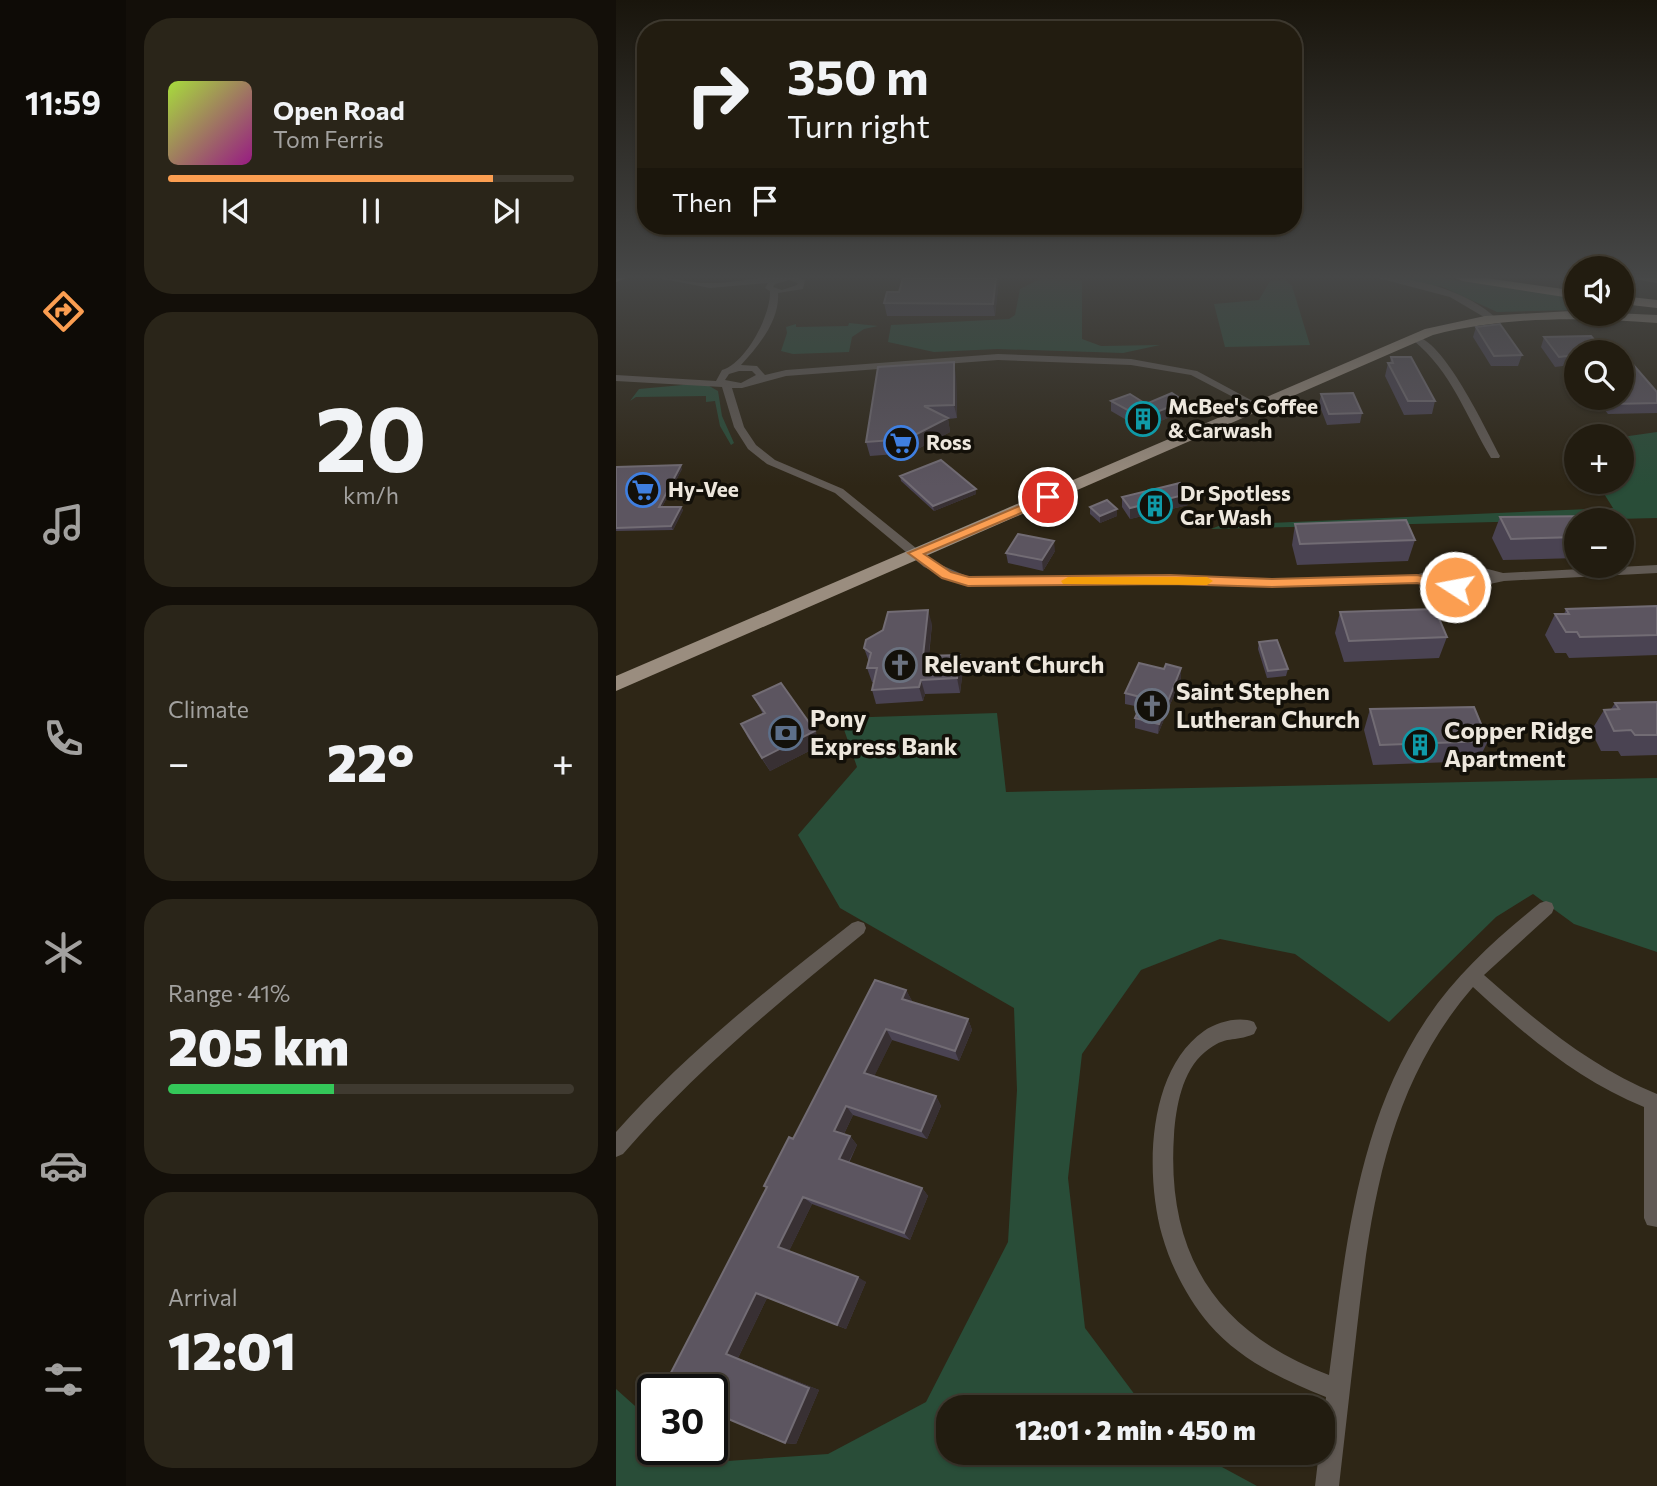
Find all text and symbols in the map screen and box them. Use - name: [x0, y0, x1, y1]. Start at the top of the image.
- text: 350 m: [787, 45, 929, 105]
- icon: right: [672, 49, 763, 140]
- text: 11:59: [25, 82, 101, 122]
- text: Open Road: [273, 94, 405, 125]
- text: Turn right: [787, 105, 930, 145]
- text: Tom Ferris: [273, 125, 384, 153]
- icon: arrive: [746, 182, 784, 220]
- text: Then: [672, 186, 732, 217]
- icon: previous: [217, 192, 255, 230]
- icon: pause: [352, 192, 390, 230]
- icon: next: [487, 192, 525, 230]
- map controls: [1564, 256, 1634, 578]
- button: sound: [1564, 256, 1634, 326]
- icon: directions: [39, 287, 88, 336]
- button: search: [1564, 340, 1634, 410]
- text: 20: [315, 379, 427, 491]
- place label: McBee's Coffee & Carwash: [1168, 393, 1318, 442]
- building icon: McBee's Coffee & Carwash: [1124, 400, 1162, 438]
- supermarket icon: Ross: [882, 424, 920, 462]
- button: +: [1564, 424, 1634, 494]
- place label: Ross: [926, 429, 972, 454]
- pin: [1018, 467, 1078, 527]
- supermarket icon: Hy-Vee: [624, 471, 662, 509]
- place label: Hy-Vee: [668, 476, 739, 501]
- icon: arrive: [1029, 478, 1067, 516]
- place label: Dr Spotless Car Wash: [1180, 480, 1291, 529]
- text: km/h: [343, 481, 399, 509]
- building icon: Dr Spotless Car Wash: [1136, 487, 1174, 525]
- icon: music: [39, 500, 88, 549]
- button: −: [1564, 508, 1634, 578]
- position arrow: [1418, 550, 1492, 624]
- church icon: Relevant Church: [881, 646, 919, 684]
- place label: Relevant Church: [924, 649, 1104, 678]
- place label: Saint Stephen Lutheran Church: [1176, 676, 1360, 733]
- church icon: Saint Stephen Lutheran Church: [1133, 687, 1171, 725]
- text: Climate: [168, 695, 249, 723]
- place label: Pony Express Bank: [810, 703, 958, 760]
- icon: phone: [39, 714, 88, 763]
- bank icon: Pony Express Bank: [767, 714, 805, 752]
- place label: Copper Ridge Apartment: [1444, 715, 1593, 772]
- building icon: Copper Ridge Apartment: [1401, 726, 1439, 764]
- text: 22°: [327, 729, 414, 793]
- text: −: [168, 738, 190, 785]
- text: +: [552, 738, 574, 785]
- icon: climate: [39, 928, 88, 977]
- text: Range · 41%: [168, 979, 290, 1007]
- text: 205 km: [168, 1013, 349, 1077]
- icon: car: [39, 1141, 88, 1190]
- text: Arrival: [168, 1283, 238, 1311]
- text: 12:01: [168, 1317, 296, 1381]
- icon: filters: [39, 1355, 88, 1404]
- speed limit sign: 30: [637, 1374, 728, 1465]
- text: 12:01 · 2 min · 450 m: [1015, 1414, 1256, 1445]

